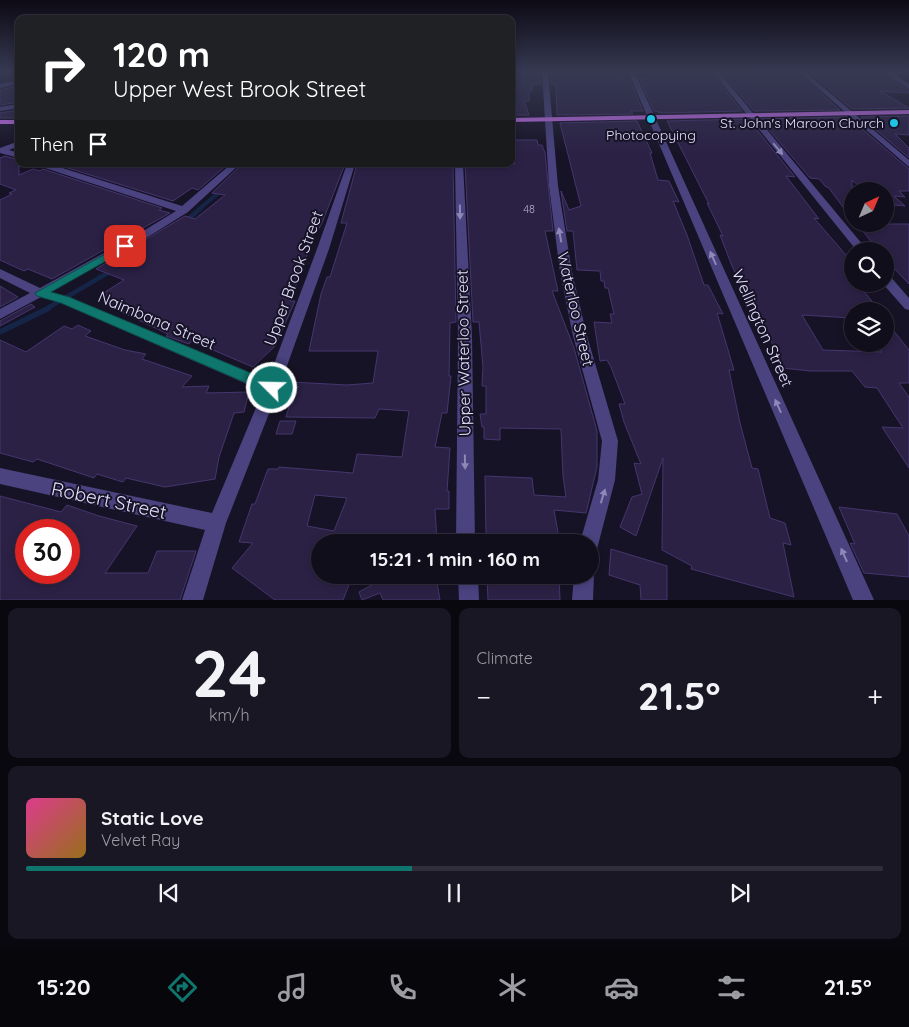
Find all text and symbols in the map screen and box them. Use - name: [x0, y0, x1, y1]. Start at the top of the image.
- text: 120 m: [113, 32, 210, 76]
- icon: right: [30, 35, 95, 100]
- text: Upper West Brook Street: [113, 75, 366, 103]
- marker: Photocopying: [645, 113, 657, 125]
- place label: St. John's Maroon Church: [720, 114, 884, 132]
- marker: St. John's Maroon Church: [888, 117, 900, 129]
- place label: Photocopying: [606, 126, 696, 144]
- icon: arrive: [84, 130, 112, 158]
- text: Then: [30, 132, 74, 156]
- one-way arrow: [773, 143, 784, 156]
- north arrow: [844, 182, 894, 232]
- map controls: [844, 182, 894, 352]
- house number: 48: [523, 202, 535, 216]
- one-way arrow: [456, 205, 464, 221]
- street label: Upper Brook Street: [259, 208, 327, 348]
- pin: [104, 225, 146, 267]
- one-way arrow: [555, 227, 563, 243]
- icon: arrive: [111, 232, 139, 260]
- button: search: [844, 242, 894, 292]
- street label: Waterloo Street: [553, 250, 599, 368]
- one-way arrow: [708, 251, 716, 265]
- street label: Wellington Street: [728, 266, 798, 390]
- street label: Upper Waterloo Street: [452, 269, 474, 437]
- street label: Naimbana Street: [95, 286, 219, 354]
- button: layers: [844, 302, 894, 352]
- position arrow: [245, 361, 297, 413]
- one-way arrow: [774, 399, 782, 413]
- one-way arrow: [461, 455, 469, 471]
- street label: Robert Street: [49, 476, 169, 524]
- one-way arrow: [600, 488, 608, 503]
- speed limit sign: 30: [15, 519, 80, 584]
- text: 15:21 · 1 min · 160 m: [370, 547, 540, 571]
- one-way arrow: [839, 548, 847, 562]
- text: 24: [192, 632, 267, 713]
- text: Climate: [477, 648, 533, 668]
- text: 21.5°: [638, 672, 720, 720]
- text: −: [477, 679, 491, 714]
- text: +: [867, 679, 883, 714]
- text: km/h: [209, 705, 250, 725]
- text: Static Love: [101, 806, 204, 830]
- text: Velvet Ray: [101, 830, 180, 850]
- icon: previous: [155, 879, 183, 907]
- icon: pause: [440, 879, 468, 907]
- icon: next: [726, 879, 754, 907]
- icon: directions: [165, 970, 200, 1005]
- icon: music: [275, 970, 310, 1005]
- icon: phone: [385, 970, 420, 1005]
- icon: climate: [495, 970, 530, 1005]
- icon: car: [604, 970, 639, 1005]
- icon: filters: [714, 970, 749, 1005]
- text: 15:20: [37, 973, 91, 1001]
- text: 21.5°: [824, 973, 872, 1001]

